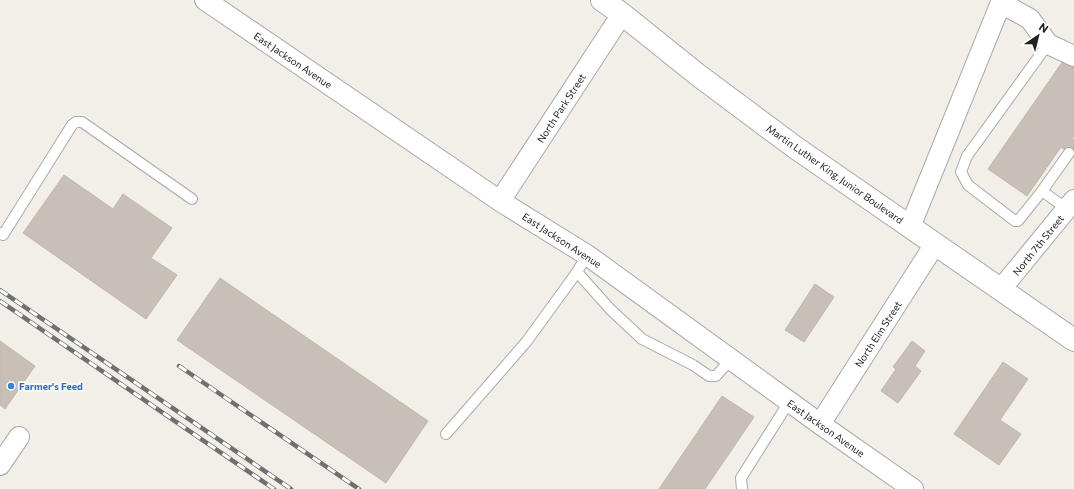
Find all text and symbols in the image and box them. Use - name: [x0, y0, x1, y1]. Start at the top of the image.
- north arrow: [1018, 16, 1058, 56]
- text: N: [1037, 20, 1051, 35]
- street label: East Jackson Avenue: [252, 29, 334, 91]
- street label: North Park Street: [534, 71, 588, 145]
- street label: Martin Luther King, Junior Boulevard: [764, 122, 906, 226]
- street label: East Jackson Avenue: [520, 210, 604, 270]
- street label: North 7th Street: [1010, 212, 1066, 278]
- street label: North Elm Street: [852, 299, 904, 369]
- place label: Farmer's Feed: [19, 380, 83, 392]
- marker: Farmer's Feed: [6, 381, 16, 391]
- street label: East Jackson Avenue: [785, 397, 867, 459]

